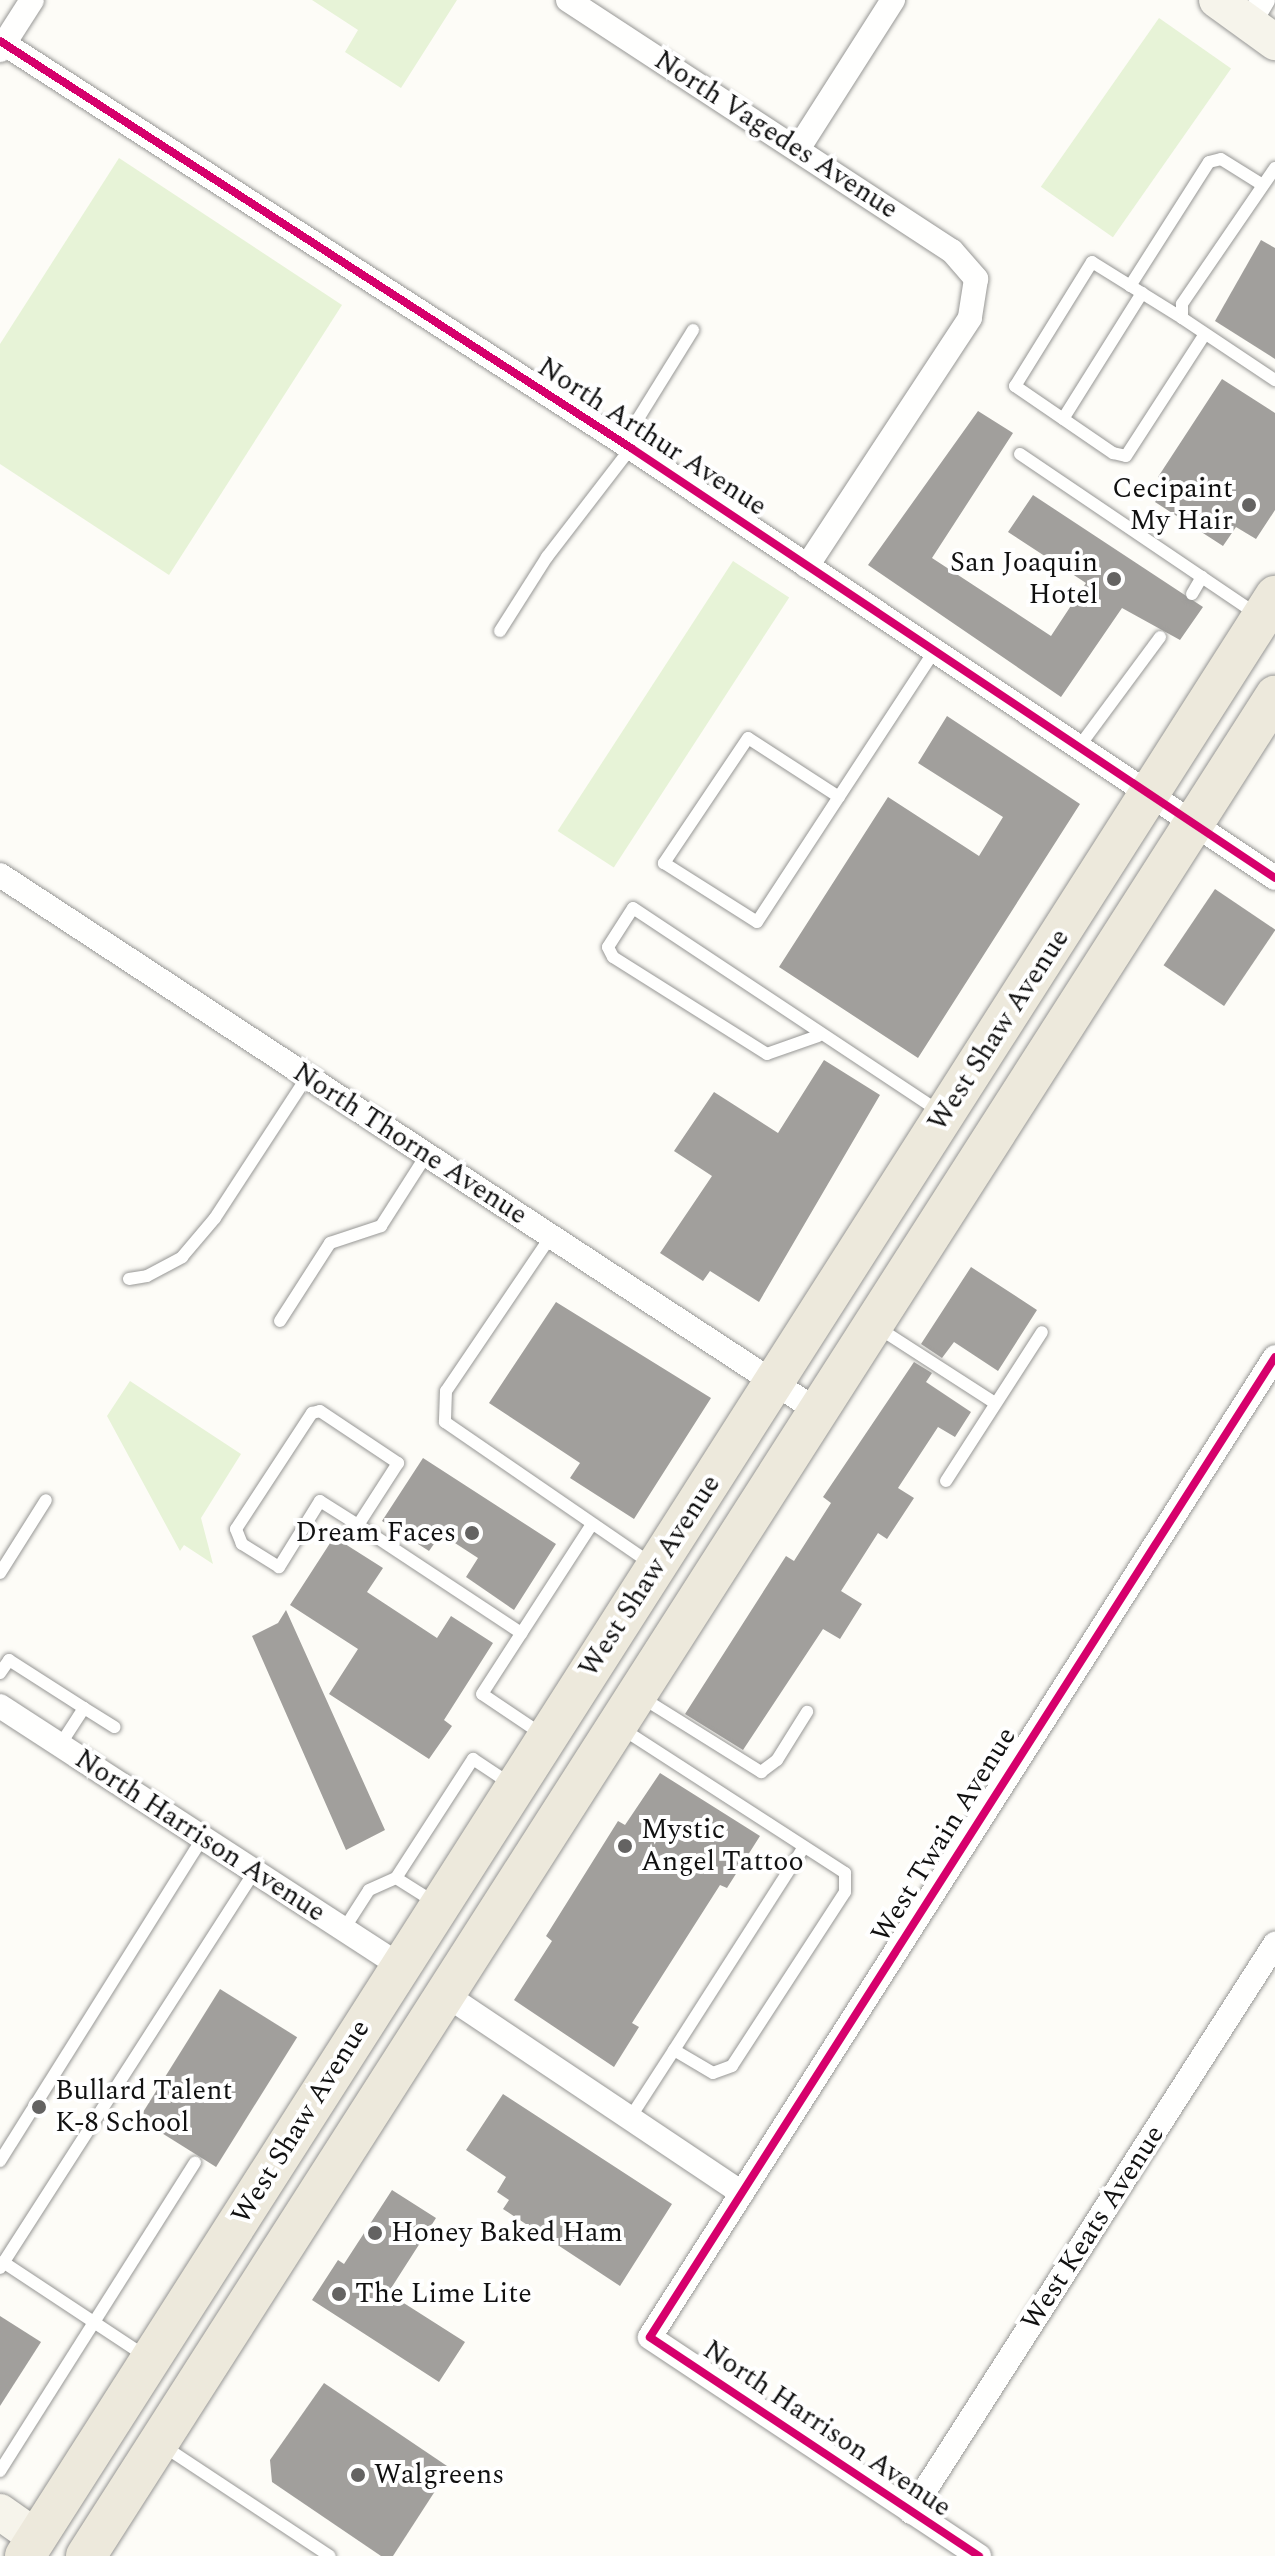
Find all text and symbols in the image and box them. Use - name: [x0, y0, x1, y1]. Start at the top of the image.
- street label: North Vagedes Avenue: [648, 44, 904, 226]
- street label: North Arthur Avenue: [531, 350, 773, 524]
- place label: Cecipaint My Hair: [1112, 472, 1233, 538]
- marker: Cecipaint My Hair: [1240, 496, 1258, 514]
- place label: San Joaquin Hotel: [950, 546, 1098, 612]
- marker: San Joaquin Hotel: [1105, 570, 1123, 588]
- street label: West Shaw Avenue: [921, 923, 1077, 1137]
- street label: North Thorne Avenue: [287, 1056, 533, 1232]
- street label: West Shaw Avenue: [572, 1469, 728, 1683]
- place label: Dream Faces: [295, 1516, 456, 1550]
- marker: Dream Faces: [463, 1524, 481, 1542]
- street label: West Twain Avenue: [864, 1721, 1024, 1949]
- street label: North Harrison Avenue: [68, 1742, 332, 1930]
- place label: Mystic Angel Tattoo: [641, 1813, 804, 1879]
- marker: Mystic Angel Tattoo: [616, 1837, 634, 1855]
- street label: West Shaw Avenue: [225, 2014, 377, 2230]
- place label: Bullard Talent K-8 School: [55, 2074, 232, 2140]
- marker: Bullard Talent K-8 School: [30, 2098, 48, 2116]
- street label: West Keats Avenue: [1014, 2119, 1172, 2337]
- place label: Honey Baked Ham: [391, 2216, 623, 2250]
- marker: Honey Baked Ham: [366, 2224, 384, 2242]
- place label: The Lime Lite: [355, 2277, 532, 2311]
- marker: The Lime Lite: [330, 2285, 348, 2303]
- street label: North Harrison Avenue: [697, 2333, 957, 2525]
- place label: Walgreens: [374, 2458, 504, 2492]
- marker: Walgreens: [349, 2466, 367, 2484]

